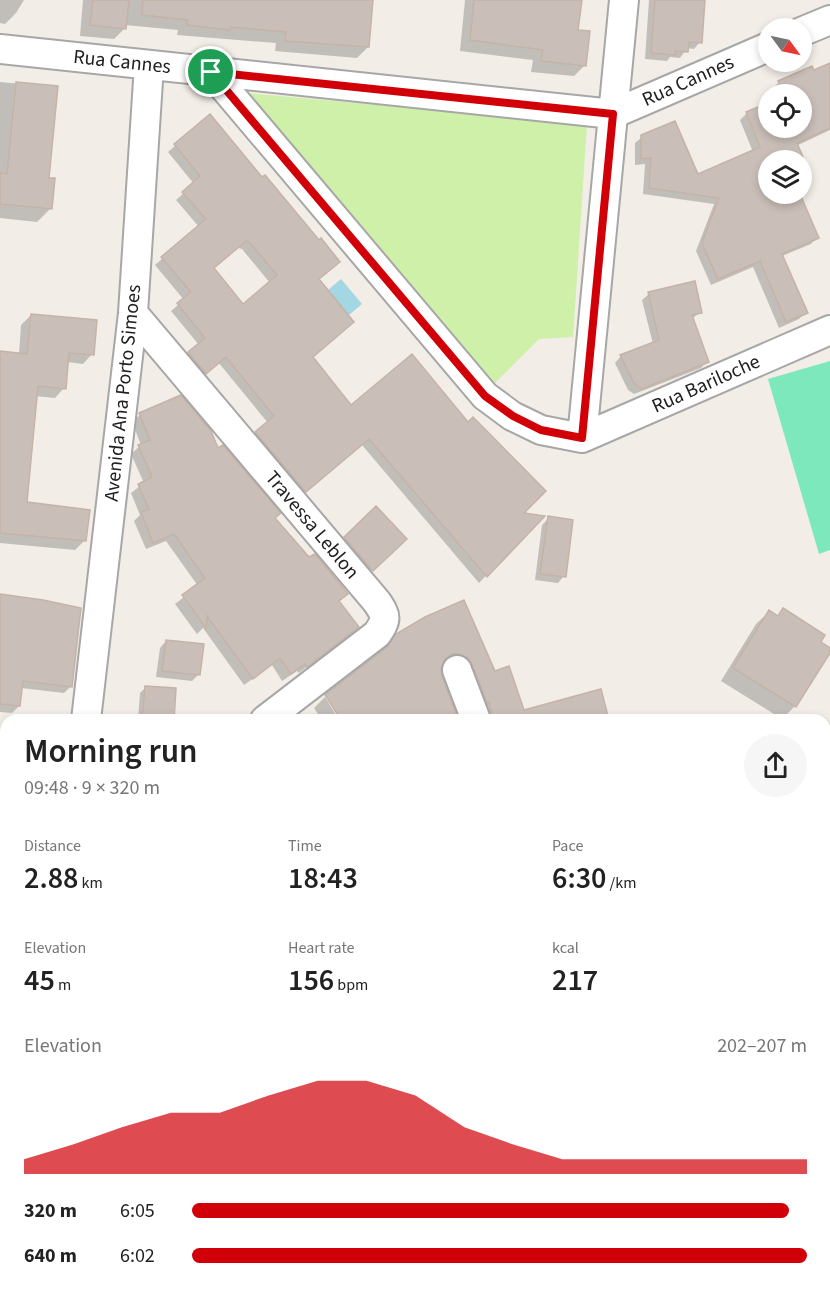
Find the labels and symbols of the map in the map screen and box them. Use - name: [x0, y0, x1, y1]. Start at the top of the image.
- north arrow: [758, 18, 812, 72]
- street label: Rua Cannes: [72, 43, 172, 81]
- pin: [185, 46, 236, 97]
- street label: Rua Cannes: [638, 48, 738, 114]
- street label: Avenida Ana Porto Simoes: [98, 283, 148, 503]
- street label: Rua Bariloche: [647, 348, 765, 420]
- street label: Travessa Leblon: [258, 465, 366, 585]

